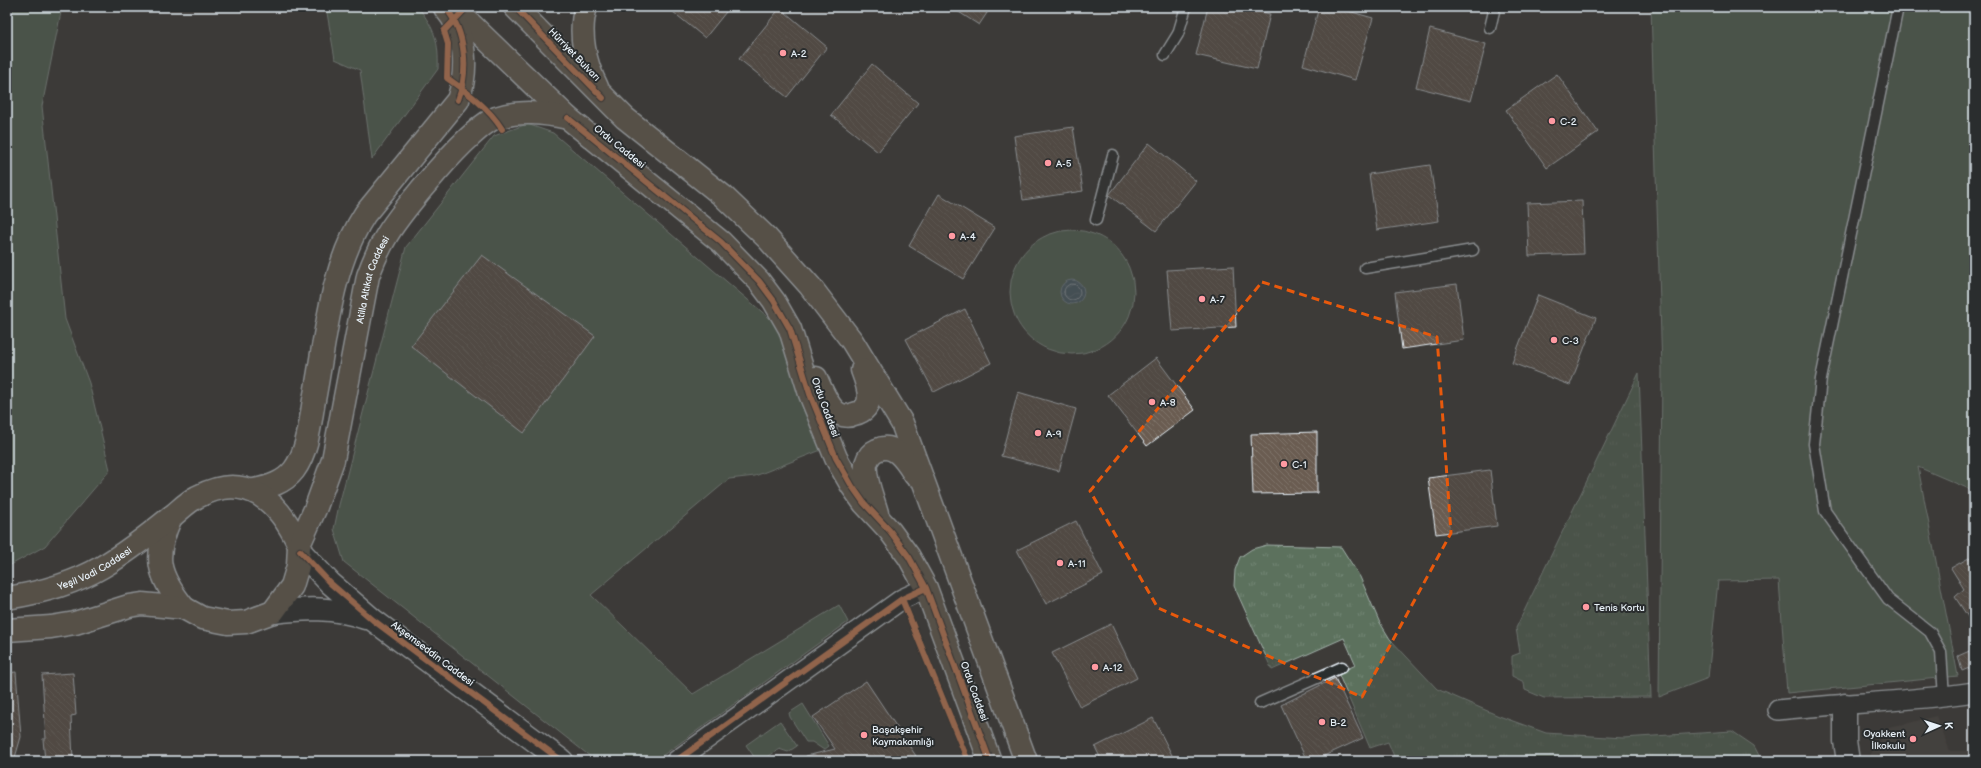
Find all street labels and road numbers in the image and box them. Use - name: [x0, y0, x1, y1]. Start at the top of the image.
- street label: Hürriyet Bulvarı: [546, 26, 603, 84]
- street label: Ordu Caddesi: [591, 122, 647, 171]
- street label: Atilla Altıkat Caddesi: [354, 234, 392, 325]
- street label: Ordu Caddesi: [809, 376, 841, 439]
- street label: Yeşil Vadi Caddesi: [55, 545, 134, 593]
- street label: Akşemseddin Caddesi: [389, 619, 476, 689]
- street label: Ordu Caddesi: [958, 660, 990, 723]

